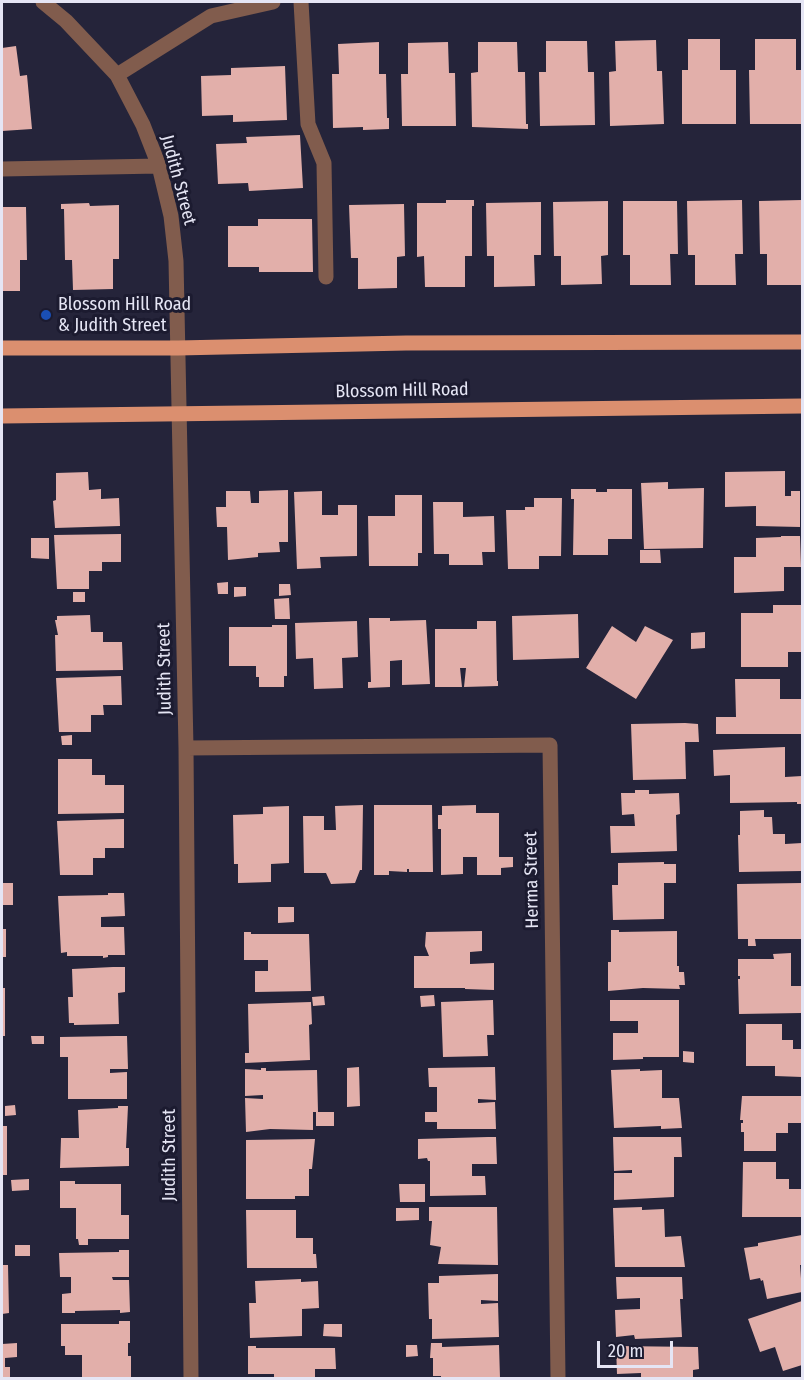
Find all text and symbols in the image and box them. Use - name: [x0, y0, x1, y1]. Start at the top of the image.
- street label: Judith Street: [156, 133, 200, 227]
- place label: Blossom Hill Road & Judith Street: [58, 294, 191, 336]
- marker: Blossom Hill Road & Judith Street: [39, 308, 53, 322]
- street label: Blossom Hill Road: [335, 379, 469, 403]
- street label: Judith Street: [153, 623, 177, 715]
- street label: Herma Street: [520, 831, 544, 929]
- street label: Judith Street: [159, 1109, 181, 1201]
- scale bar: [600, 1329, 676, 1367]
- text: 20 m: [608, 1340, 643, 1362]

